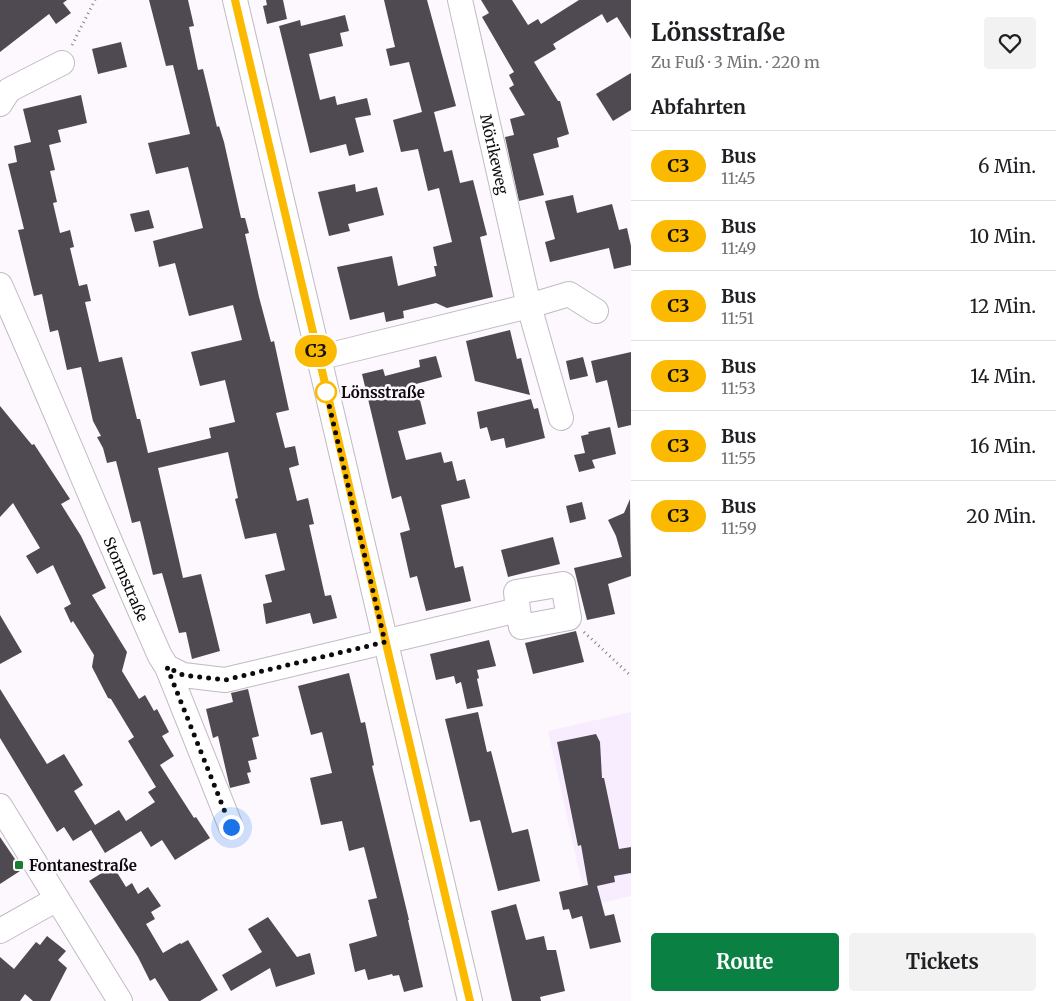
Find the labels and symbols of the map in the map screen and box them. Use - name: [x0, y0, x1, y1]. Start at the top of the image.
- street label: Mörikeweg: [476, 112, 513, 196]
- line badge: C3: [294, 335, 338, 367]
- marker: Lönsstraße: [315, 381, 337, 403]
- place label: Lönsstraße: [341, 383, 425, 402]
- street label: Stormstraße: [100, 534, 153, 625]
- your location: [219, 815, 244, 840]
- place label: Fontanestraße: [29, 856, 137, 875]
- marker: Fontanestraße: [13, 859, 25, 871]

